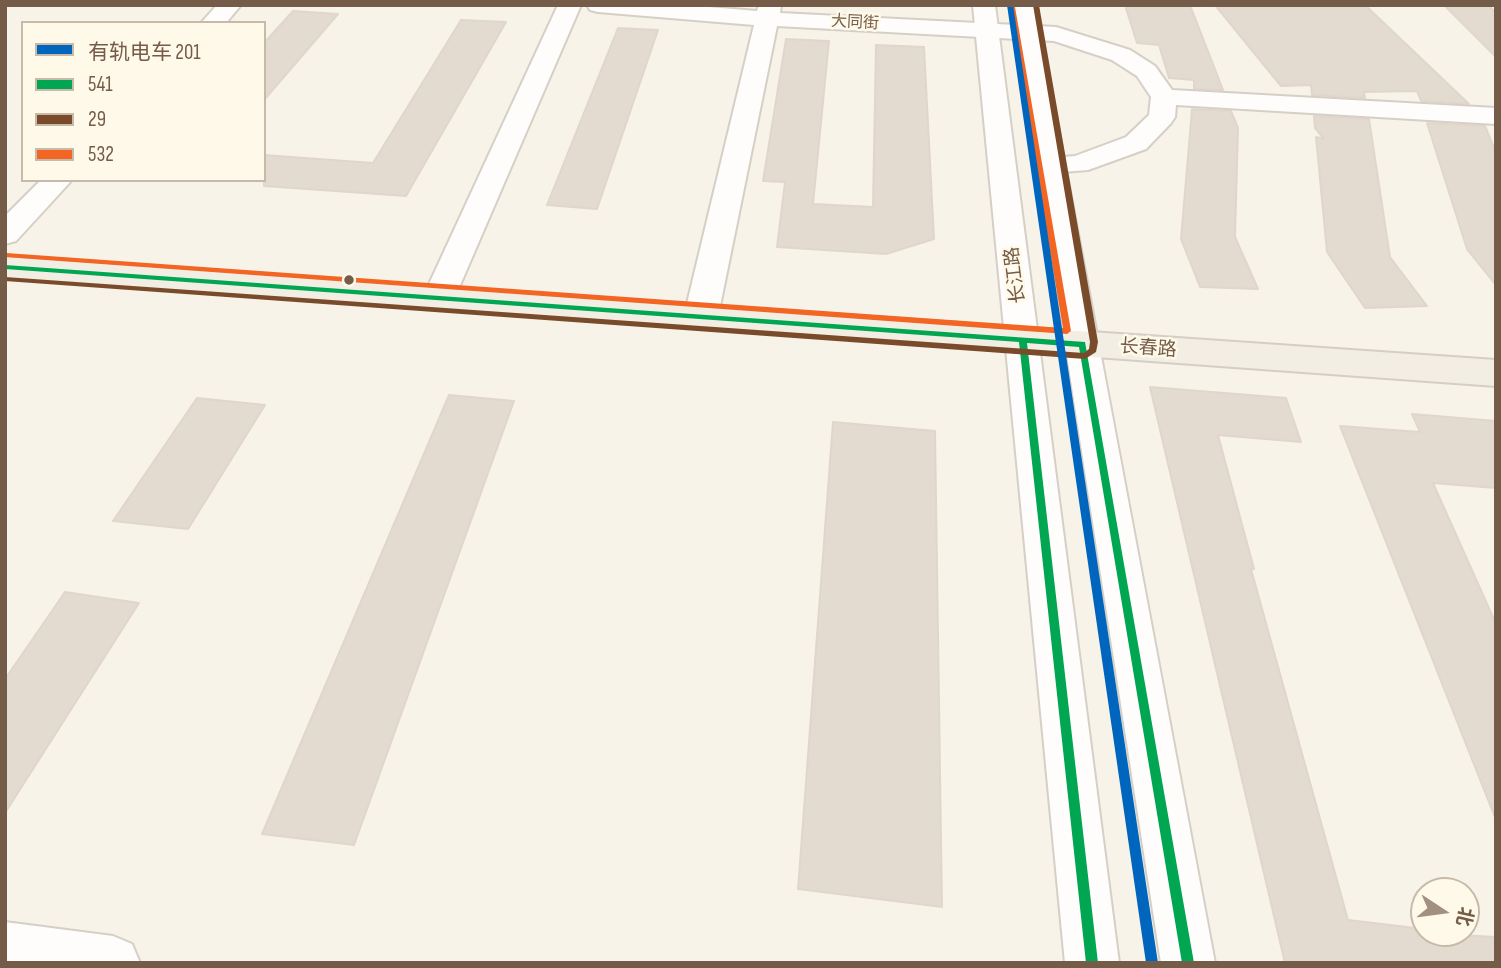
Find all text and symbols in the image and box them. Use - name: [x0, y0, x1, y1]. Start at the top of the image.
- street label: 大同街: [831, 12, 879, 34]
- legend: [21, 21, 266, 182]
- text: 有轨电车 201: [88, 40, 201, 65]
- text: 541: [88, 72, 113, 97]
- text: 29: [88, 107, 106, 132]
- text: 532: [88, 142, 114, 167]
- street label: 长江路: [1001, 245, 1031, 305]
- unlabelled marker: [342, 273, 356, 287]
- street label: 长春路: [1119, 336, 1177, 362]
- north arrow: [1410, 877, 1480, 947]
- text: 北: [1451, 905, 1477, 928]

